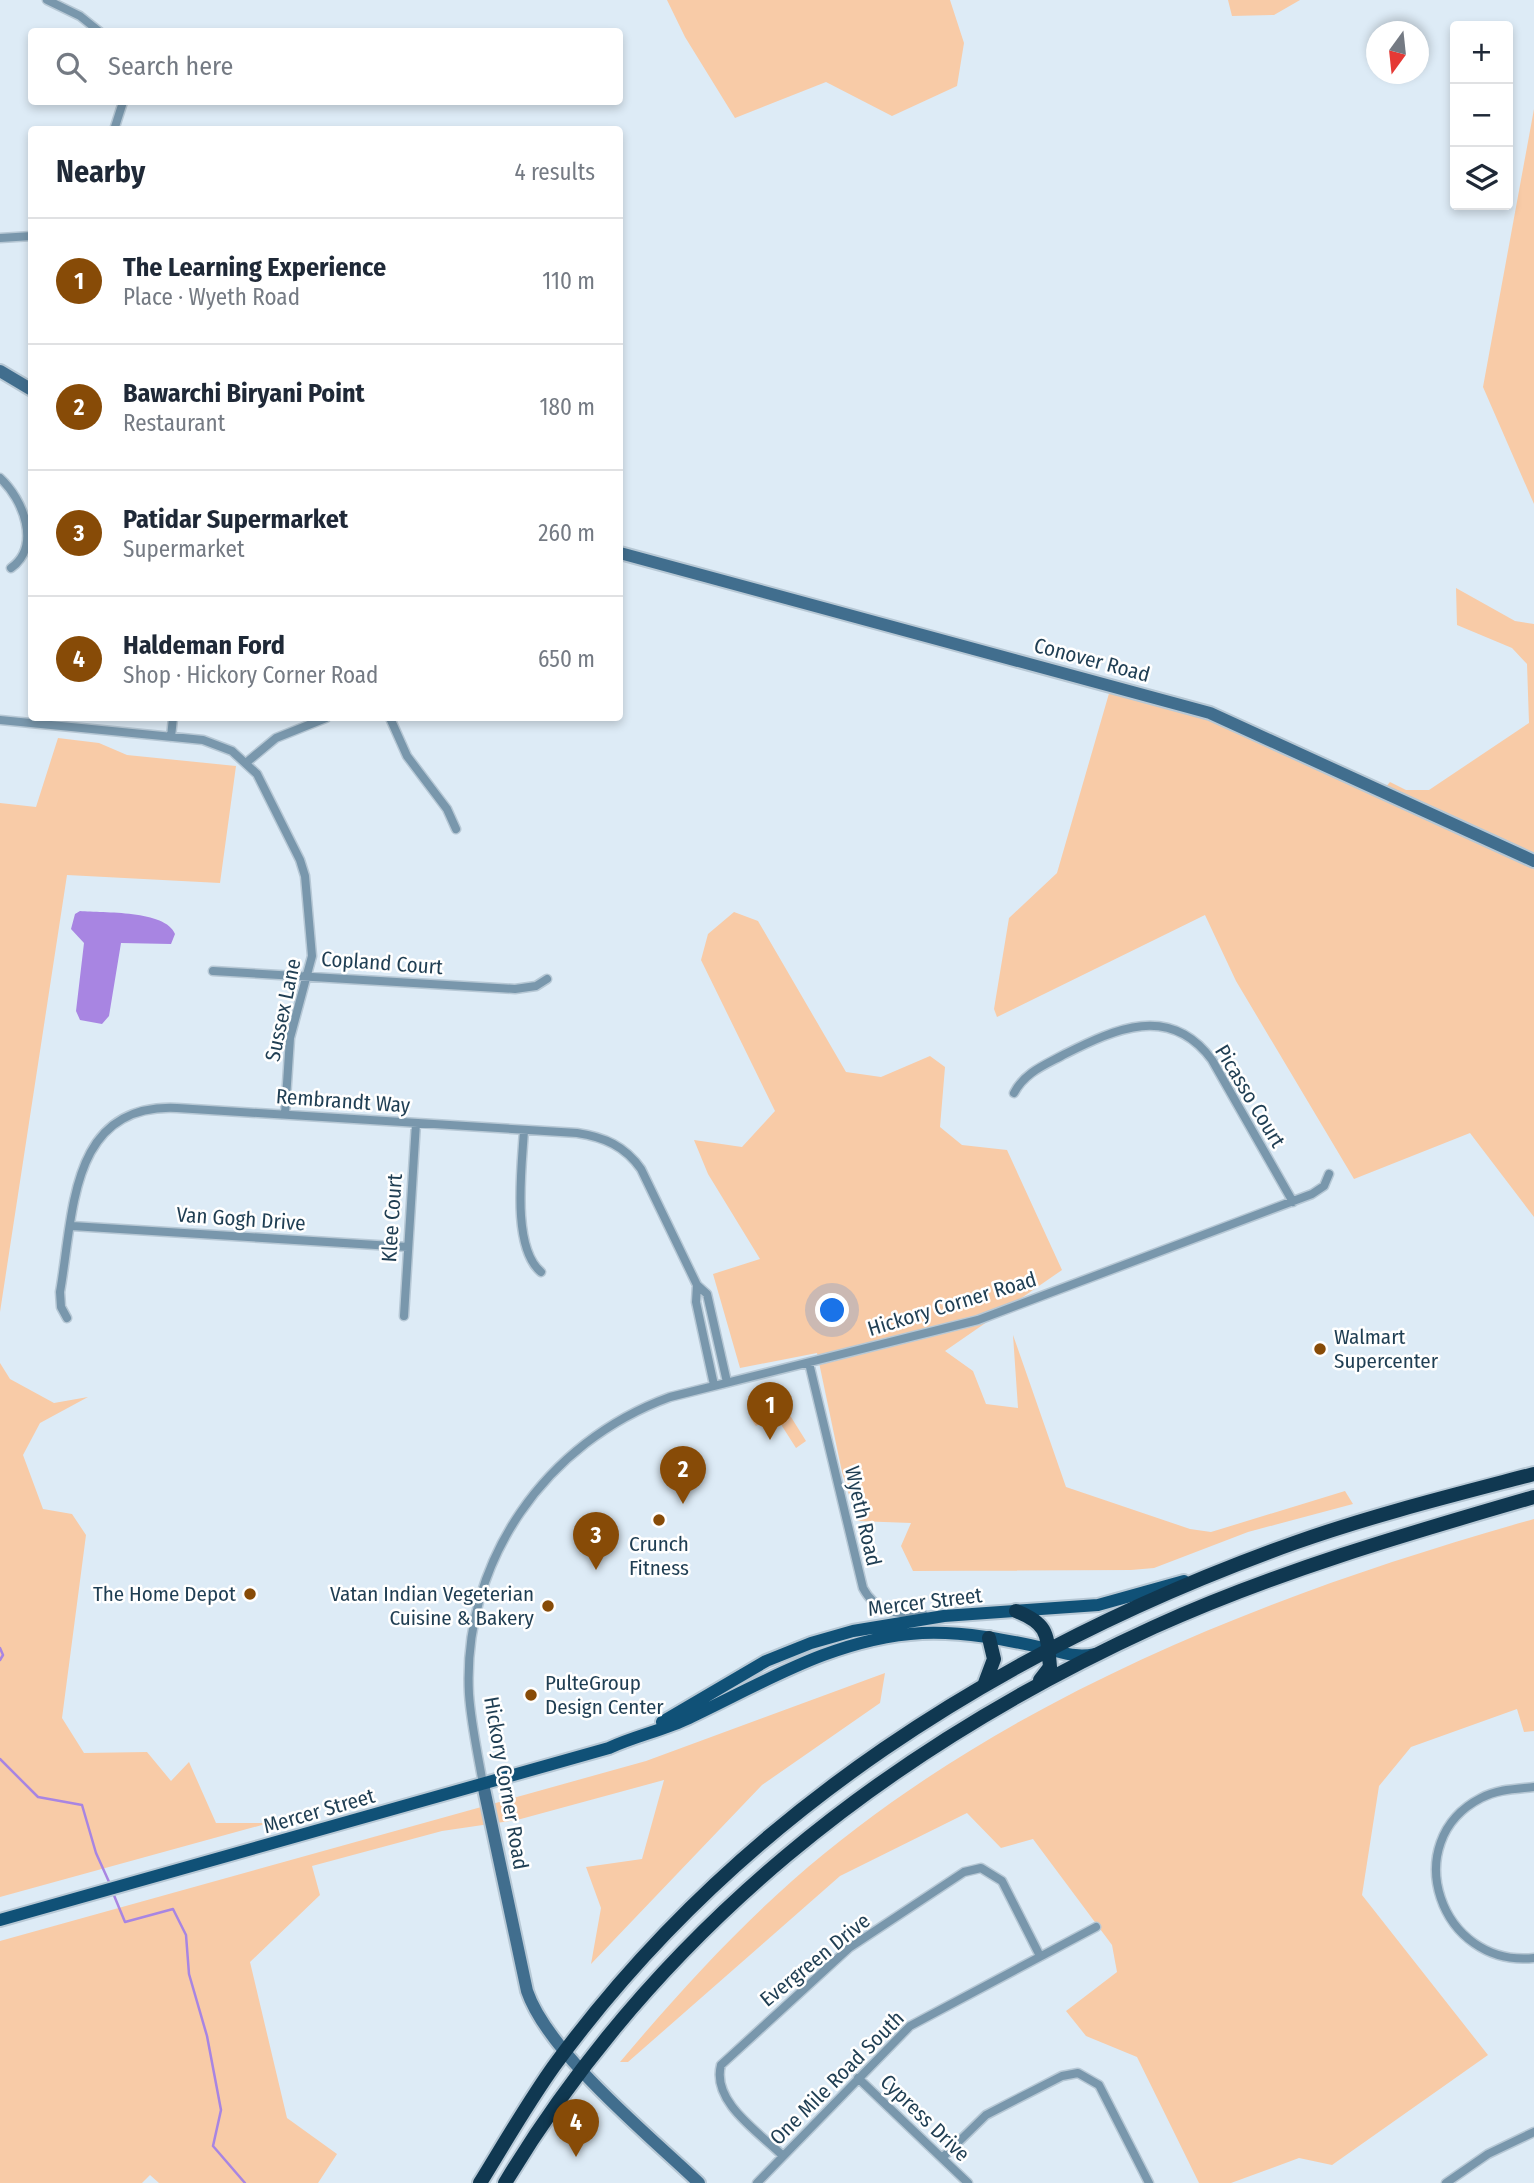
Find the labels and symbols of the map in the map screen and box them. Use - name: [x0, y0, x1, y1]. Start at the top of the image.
- north arrow: [1366, 21, 1429, 84]
- street label: Conover Road: [1031, 632, 1153, 688]
- street label: Copland Court: [320, 946, 444, 980]
- street label: Sussex Lane: [259, 956, 307, 1064]
- street label: Picasso Court: [1209, 1040, 1291, 1152]
- street label: Rembrandt Way: [275, 1083, 412, 1119]
- street label: Klee Court: [376, 1173, 408, 1263]
- street label: Van Gogh Drive: [175, 1202, 307, 1236]
- street label: Hickory Corner Road: [864, 1266, 1040, 1342]
- your location: [815, 1293, 849, 1327]
- place label: Walmart Supercenter: [1334, 1324, 1439, 1374]
- marker: Walmart Supercenter: [1312, 1341, 1328, 1357]
- pin: 1: [747, 1382, 793, 1440]
- pin: 2: [660, 1446, 706, 1504]
- street label: Wyeth Road: [839, 1463, 887, 1569]
- pin: 3: [573, 1512, 619, 1570]
- marker: Crunch Fitness: [651, 1512, 667, 1528]
- place label: Crunch Fitness: [629, 1531, 689, 1581]
- place label: The Home Depot: [93, 1581, 236, 1607]
- place label: Vatan Indian Vegeterian Cuisine & Bakery: [330, 1581, 535, 1631]
- street label: Mercer Street: [866, 1582, 984, 1622]
- marker: The Home Depot: [242, 1586, 258, 1602]
- marker: Vatan Indian Vegeterian Cuisine & Bakery: [540, 1598, 556, 1614]
- place label: PulteGroup Design Center: [545, 1670, 664, 1720]
- marker: PulteGroup Design Center: [523, 1687, 539, 1703]
- street label: Hickory Corner Road: [478, 1695, 534, 1871]
- street label: Mercer Street: [260, 1783, 378, 1839]
- street label: Evergreen Drive: [755, 1908, 875, 2012]
- street label: One Mile Road South: [764, 2005, 910, 2151]
- street label: Cypress Drive: [875, 2069, 975, 2167]
- pin: 4: [553, 2099, 599, 2157]

